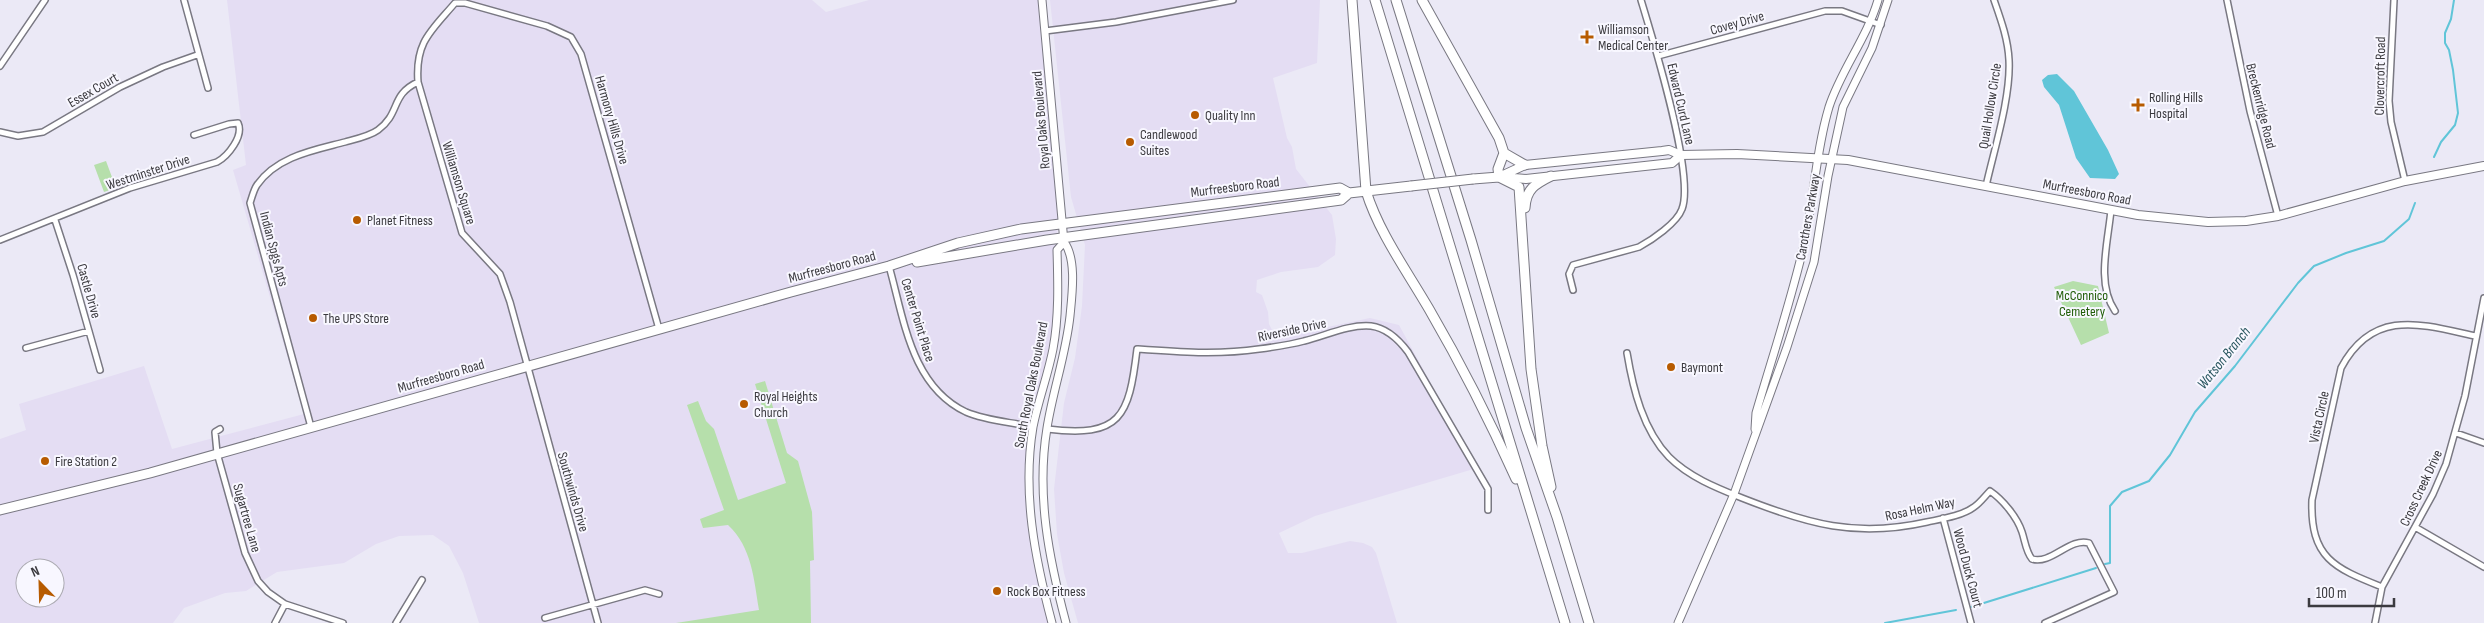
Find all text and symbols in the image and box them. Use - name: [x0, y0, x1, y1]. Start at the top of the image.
- street label: Covey Drive: [1708, 7, 1766, 39]
- place label: Williamson Medical Center: [1598, 21, 1668, 54]
- marker: Williamson Medical Center: [1580, 30, 1594, 44]
- street label: Clovercroft Road: [2371, 36, 2389, 116]
- street label: Edward Curd Lane: [1663, 62, 1699, 146]
- street label: Quail Hollow Circle: [1975, 62, 2005, 150]
- street label: Breckenridge Road: [2242, 62, 2280, 150]
- street label: Essex Court: [65, 69, 121, 111]
- street label: Royal Oaks Boulevard: [1028, 70, 1054, 170]
- street label: Harmony Hills Drive: [591, 74, 633, 166]
- place label: Rolling Hills Hospital: [2149, 89, 2203, 122]
- marker: Rolling Hills Hospital: [2131, 98, 2145, 112]
- place label: Quality Inn: [1205, 107, 1255, 124]
- marker: Quality Inn: [1189, 109, 1201, 121]
- place label: Candlewood Suites: [1140, 126, 1197, 159]
- marker: Candlewood Suites: [1124, 136, 1136, 148]
- street label: Williamson Square: [438, 140, 480, 226]
- street label: Westminster Drive: [104, 150, 192, 194]
- street label: Carothers Parkway: [1792, 172, 1824, 261]
- street label: Murfreesboro Road: [1190, 173, 1280, 201]
- street label: Murfreesboro Road: [2042, 175, 2133, 209]
- street label: Indian Spgs Apts: [256, 210, 292, 288]
- place label: Planet Fitness: [367, 212, 433, 229]
- marker: Planet Fitness: [351, 214, 363, 226]
- street label: Murfreesboro Road: [787, 247, 877, 287]
- street label: Castle Drive: [73, 262, 105, 320]
- street label: Center Point Place: [897, 276, 939, 364]
- park label: McConnico Cemetery: [2056, 287, 2108, 320]
- place label: The UPS Store: [323, 310, 389, 327]
- marker: The UPS Store: [307, 312, 319, 324]
- street label: Riverside Drive: [1256, 314, 1328, 346]
- street label: South Royal Oaks Boulevard: [1010, 320, 1052, 450]
- water label: Watson Branch: [2193, 323, 2255, 393]
- street label: Murfreesboro Road: [396, 355, 486, 396]
- place label: Baymont: [1681, 359, 1723, 376]
- marker: Baymont: [1665, 361, 1677, 373]
- place label: Royal Heights Church: [754, 388, 818, 421]
- street label: Vista Circle: [2305, 389, 2333, 445]
- marker: Royal Heights Church: [738, 398, 750, 410]
- street label: Cross Creek Drive: [2396, 447, 2446, 529]
- street label: Southwinds Drive: [554, 450, 592, 534]
- place label: Fire Station 2: [55, 453, 117, 470]
- marker: Fire Station 2: [39, 455, 51, 467]
- street label: Sugartree Lane: [229, 482, 265, 554]
- street label: Rosa Helm Way: [1884, 493, 1957, 525]
- street label: Wood Duck Court: [1949, 527, 1987, 609]
- north arrow: [15, 558, 65, 608]
- text: N: [28, 562, 42, 581]
- scale bar: [2309, 576, 2394, 608]
- place label: Rock Box Fitness: [1007, 583, 1086, 600]
- text: 100 m: [2316, 584, 2347, 603]
- marker: Rock Box Fitness: [991, 585, 1003, 597]

